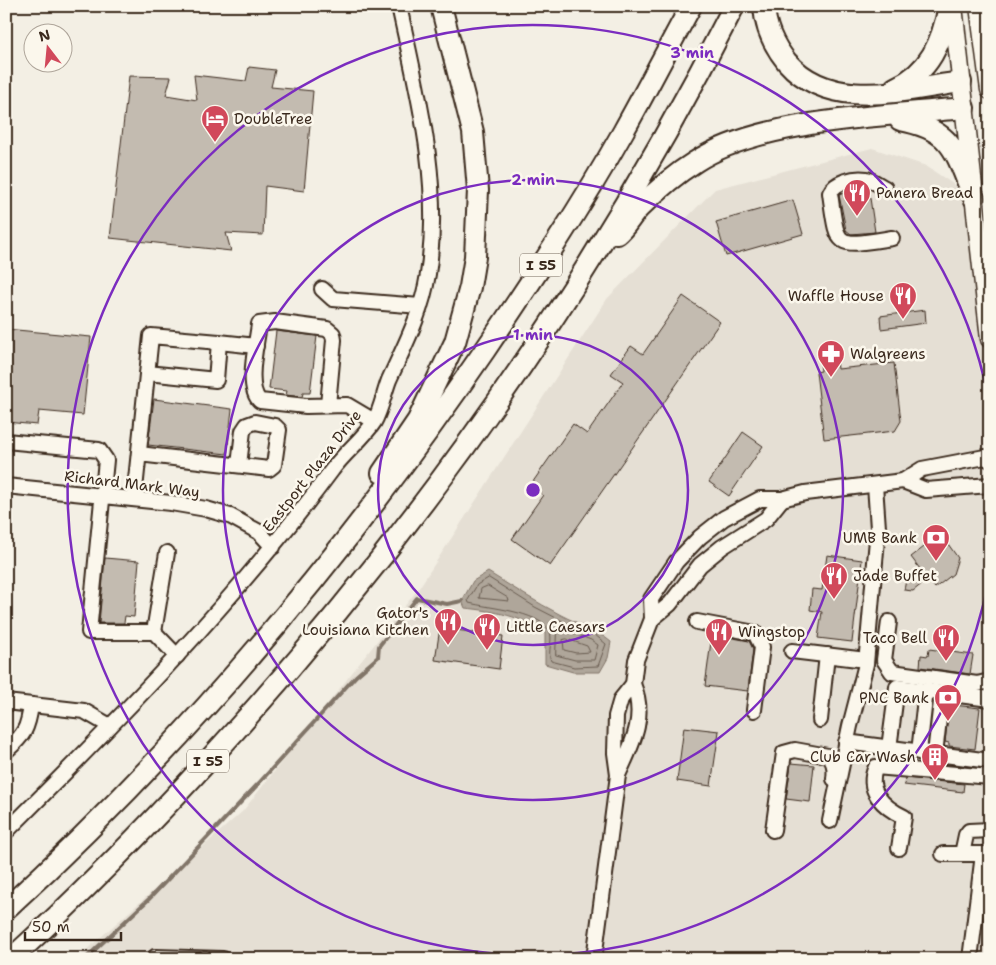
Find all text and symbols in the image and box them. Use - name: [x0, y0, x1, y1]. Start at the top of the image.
- north arrow: [22, 22, 72, 72]
- text: N: [37, 25, 52, 46]
- text: 3 min: [670, 43, 714, 63]
- hotel icon: DoubleTree: [200, 104, 230, 143]
- place label: DoubleTree: [234, 109, 313, 129]
- text: 2 min: [511, 170, 555, 190]
- restaurant icon: Panera Bread: [842, 178, 872, 217]
- place label: Panera Bread: [876, 183, 974, 203]
- road number: I 55: [520, 254, 562, 276]
- restaurant icon: Waffle House: [888, 281, 918, 320]
- place label: Waffle House: [788, 286, 884, 306]
- text: 1 min: [513, 325, 553, 345]
- pharmacy icon: Walgreens: [816, 339, 846, 378]
- place label: Walgreens: [850, 344, 926, 364]
- street label: Eastport Plaza Drive: [258, 406, 366, 536]
- street label: Richard Mark Way: [63, 466, 201, 502]
- centre of rings: [524, 481, 542, 499]
- bank icon: UMB Bank: [921, 523, 951, 562]
- place label: UMB Bank: [843, 528, 917, 548]
- restaurant icon: Jade Buffet: [819, 561, 849, 600]
- place label: Jade Buffet: [853, 566, 937, 586]
- place label: Gator's Louisiana Kitchen: [302, 603, 429, 640]
- restaurant icon: Gator's Louisiana Kitchen: [433, 607, 463, 646]
- restaurant icon: Little Caesars: [472, 612, 502, 651]
- place label: Little Caesars: [506, 617, 605, 637]
- restaurant icon: Wingstop: [704, 617, 734, 656]
- place label: Wingstop: [738, 622, 805, 642]
- restaurant icon: Taco Bell: [931, 623, 961, 662]
- place label: Taco Bell: [863, 628, 927, 648]
- bank icon: PNC Bank: [933, 683, 963, 722]
- place label: PNC Bank: [859, 688, 929, 708]
- building icon: Club Car Wash: [920, 742, 950, 781]
- place label: Club Car Wash: [810, 747, 916, 767]
- road number: I 55: [187, 749, 229, 772]
- scale bar: [25, 910, 121, 942]
- text: 50 m: [32, 917, 70, 937]

